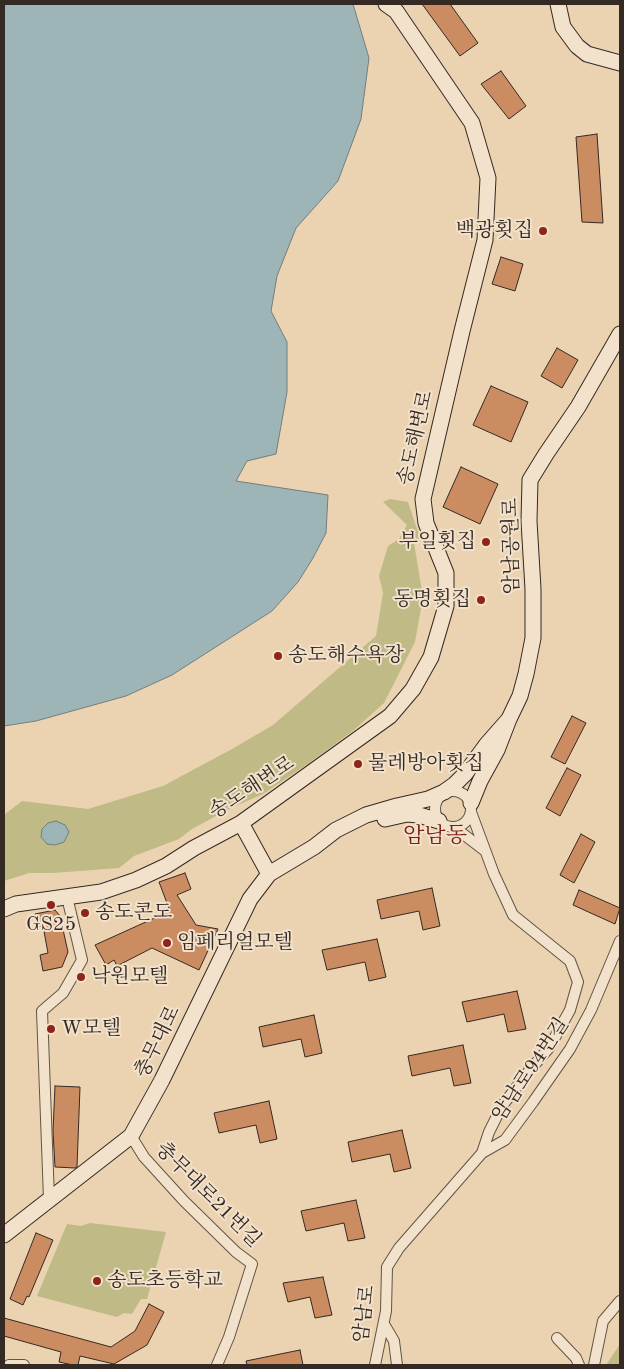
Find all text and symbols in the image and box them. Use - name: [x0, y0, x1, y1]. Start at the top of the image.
- place label: 백광횟집: [456, 219, 533, 243]
- marker: 백광횟집: [537, 225, 549, 237]
- street label: 송도해변로: [393, 388, 439, 488]
- street label: 암남공원로: [499, 497, 525, 595]
- place label: 부일횟집: [399, 530, 476, 554]
- marker: 부일횟집: [480, 536, 492, 548]
- place label: 동명횟집: [394, 588, 471, 612]
- marker: 동명횟집: [475, 594, 487, 606]
- place label: 송도해수욕장: [288, 644, 404, 668]
- marker: 송도해수욕장: [272, 650, 284, 662]
- street label: 송도해변로: [205, 752, 299, 824]
- place label: 물레방아횟집: [368, 752, 484, 776]
- marker: 물레방아횟집: [352, 758, 364, 770]
- district label: 암남동: [403, 823, 467, 849]
- marker: GS25: [45, 899, 57, 911]
- place label: 송도콘도: [95, 901, 172, 925]
- marker: 송도콘도: [79, 907, 91, 919]
- place label: GS25: [26, 913, 76, 937]
- place label: 임페리얼모텔: [177, 931, 293, 955]
- marker: 임페리얼모텔: [161, 937, 173, 949]
- place label: 낙원모텔: [91, 965, 168, 989]
- marker: 낙원모텔: [75, 971, 87, 983]
- street label: 충무대로: [130, 1002, 186, 1082]
- street label: 암남로94번길: [488, 1014, 574, 1126]
- place label: W모텔: [61, 1017, 121, 1041]
- marker: W모텔: [45, 1023, 57, 1035]
- street label: 충무대로21번길: [150, 1137, 266, 1253]
- place label: 송도초등학교: [107, 1269, 223, 1293]
- marker: 송도초등학교: [91, 1275, 103, 1287]
- street label: 암남로: [350, 1284, 380, 1344]

